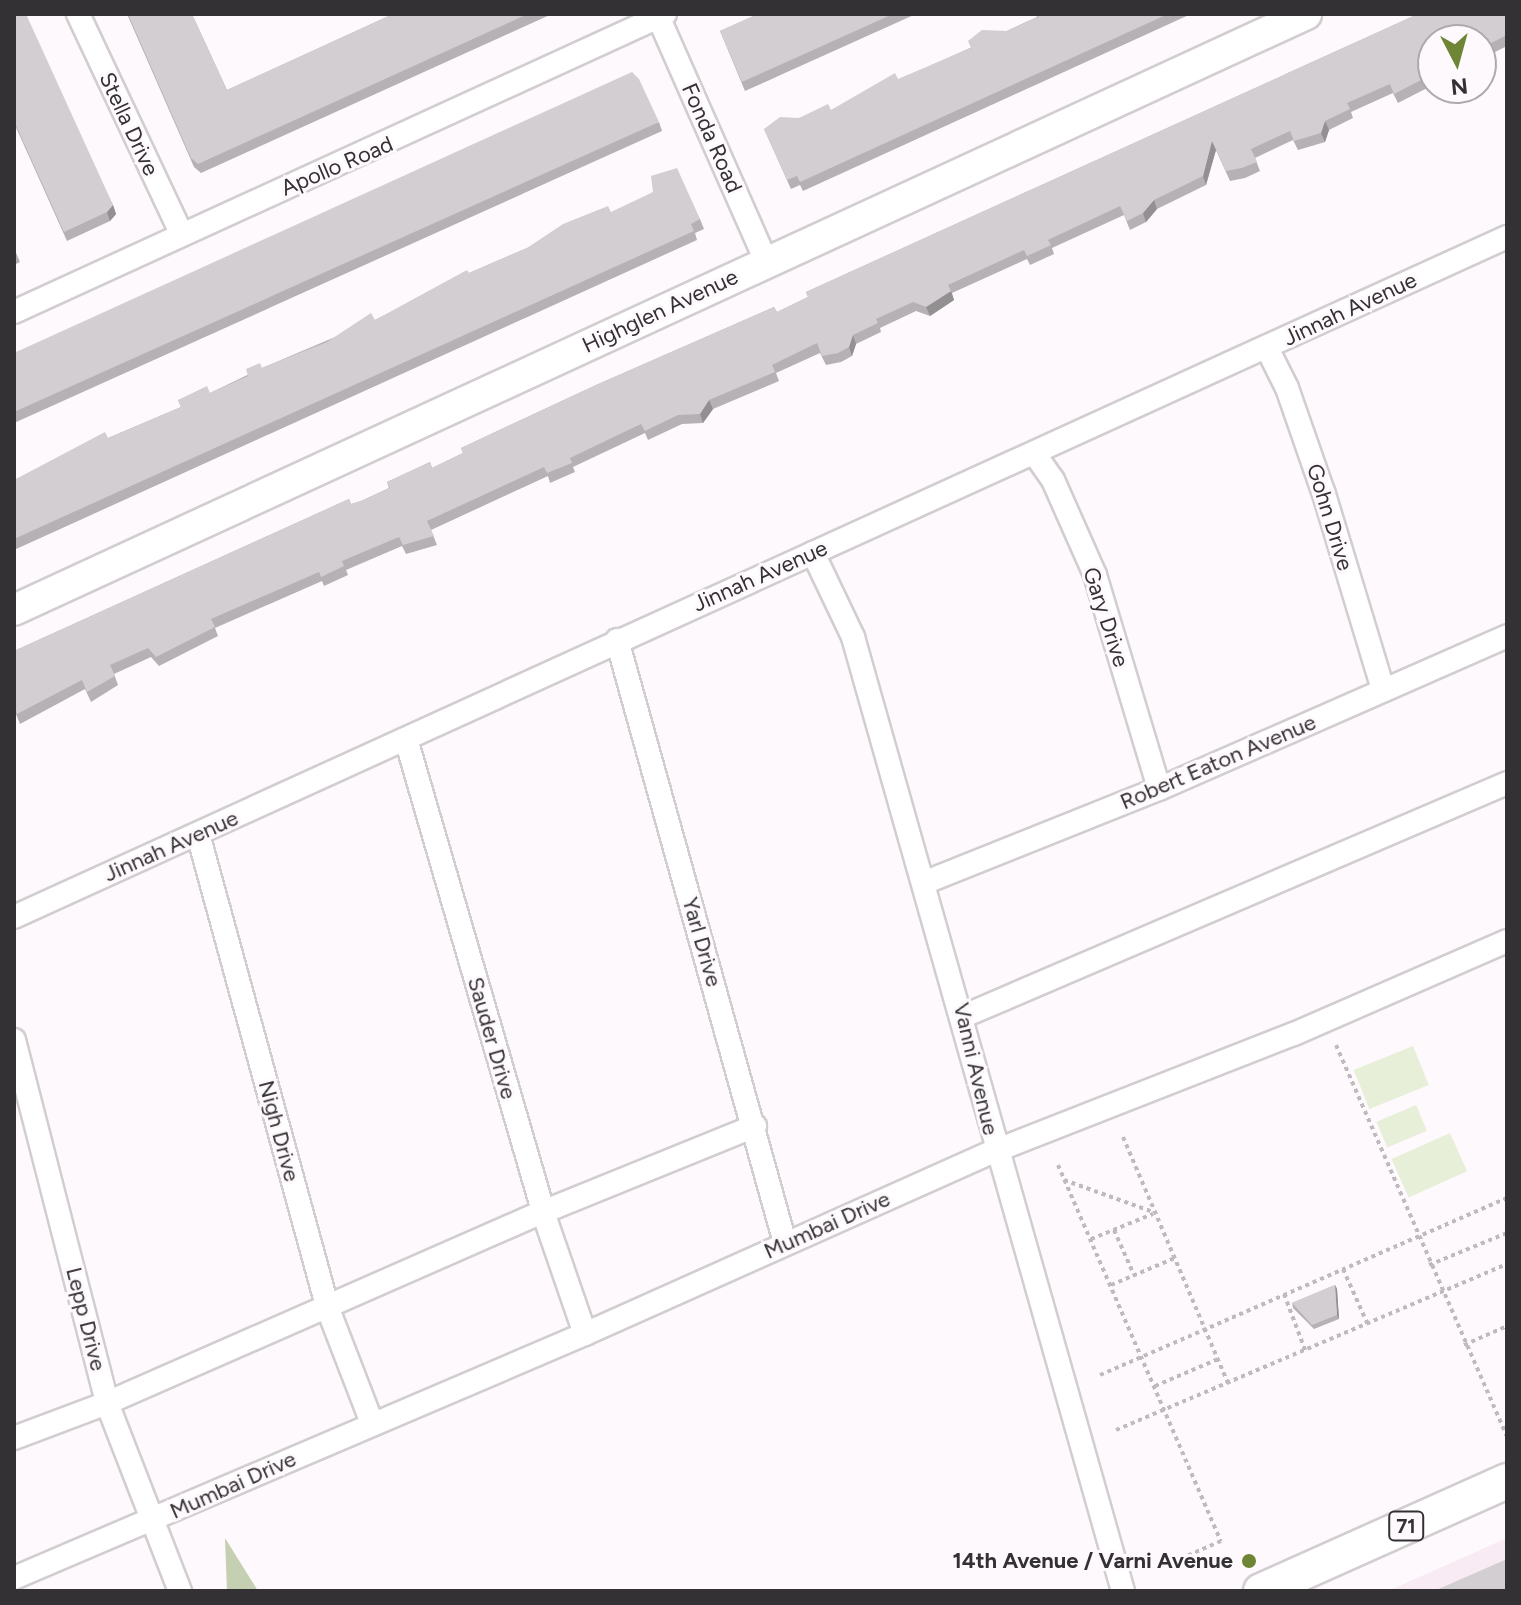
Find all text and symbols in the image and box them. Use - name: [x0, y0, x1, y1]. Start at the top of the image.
- north arrow: [1417, 24, 1497, 104]
- street label: Stella Drive: [94, 68, 164, 180]
- text: N: [1449, 72, 1469, 101]
- street label: Fonda Road: [676, 79, 748, 197]
- street label: Apollo Road: [277, 131, 397, 201]
- street label: Highglen Avenue: [578, 263, 742, 359]
- street label: Jinnah Avenue: [1279, 267, 1421, 351]
- street label: Gohn Drive: [1301, 460, 1359, 574]
- street label: Jinnah Avenue: [689, 535, 831, 617]
- street label: Gary Drive: [1077, 564, 1135, 670]
- street label: Robert Eaton Avenue: [1116, 709, 1320, 815]
- street label: Jinnah Avenue: [100, 805, 242, 887]
- street label: Yarl Drive: [677, 894, 727, 990]
- street label: Sauder Drive: [462, 974, 522, 1102]
- street label: Vanni Avenue: [948, 1000, 1004, 1138]
- street label: Nigh Drive: [253, 1078, 305, 1184]
- street label: Mumbai Drive: [760, 1185, 894, 1265]
- street label: Lepp Drive: [60, 1264, 112, 1374]
- street label: Mumbai Drive: [166, 1445, 300, 1525]
- road number: 71: [1388, 1510, 1424, 1542]
- place label: 14th Avenue / Varni Avenue: [953, 1548, 1233, 1574]
- marker: 14th Avenue / Varni Avenue: [1240, 1552, 1258, 1570]

